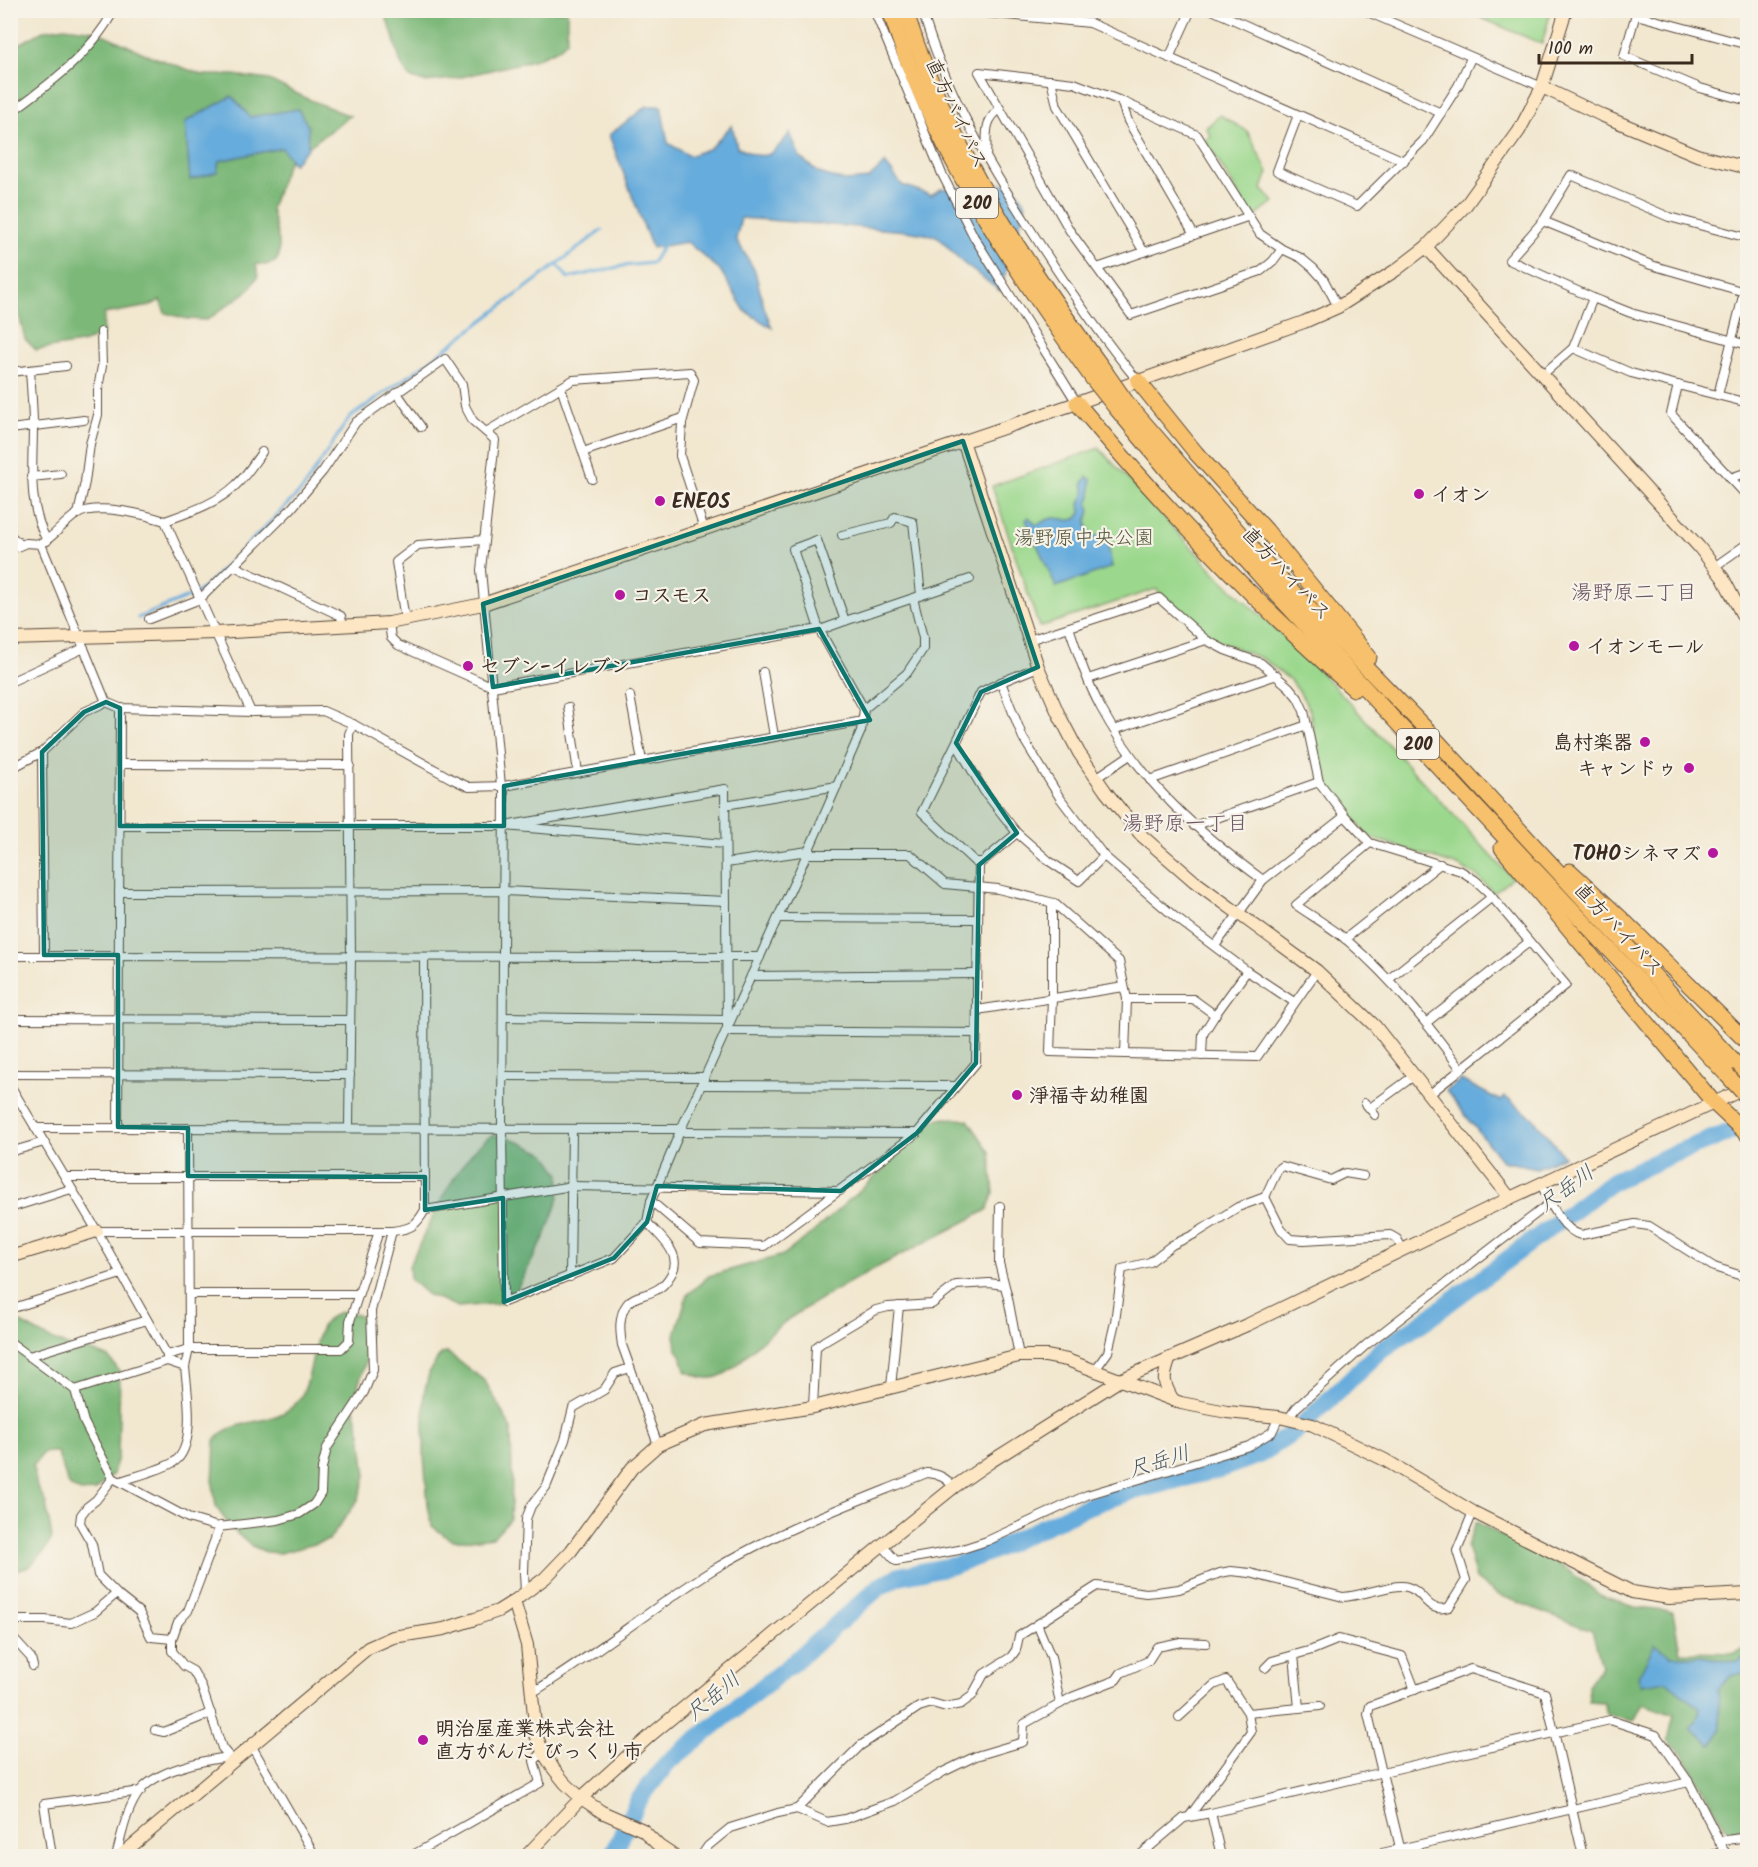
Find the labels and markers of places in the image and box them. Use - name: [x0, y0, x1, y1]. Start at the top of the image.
- place label: イオン: [1431, 480, 1491, 512]
- place label: ENEOS: [672, 487, 731, 519]
- marker: イオン: [1412, 487, 1426, 501]
- marker: ENEOS: [653, 494, 667, 508]
- place label: コスモス: [632, 581, 711, 613]
- marker: コスモス: [613, 588, 627, 602]
- place label: イオンモール: [1586, 632, 1705, 664]
- marker: イオンモール: [1567, 639, 1581, 653]
- place label: セブン-イレブン: [480, 652, 631, 684]
- marker: セブン-イレブン: [461, 659, 475, 673]
- place label: 島村楽器: [1553, 728, 1633, 760]
- marker: 島村楽器: [1638, 735, 1652, 749]
- place label: キャンドゥ: [1577, 754, 1677, 786]
- marker: キャンドゥ: [1682, 761, 1696, 775]
- place label: TOHOシネマズ: [1572, 839, 1701, 871]
- marker: TOHOシネマズ: [1706, 846, 1720, 860]
- place label: 淨福寺幼稚園: [1029, 1081, 1149, 1113]
- marker: 淨福寺幼稚園: [1010, 1088, 1024, 1102]
- place label: 明治屋産業株式会社 直方がんだ びっくり市: [435, 1714, 643, 1769]
- marker: 明治屋産業株式会社 直方がんだ びっくり市: [416, 1733, 430, 1747]

